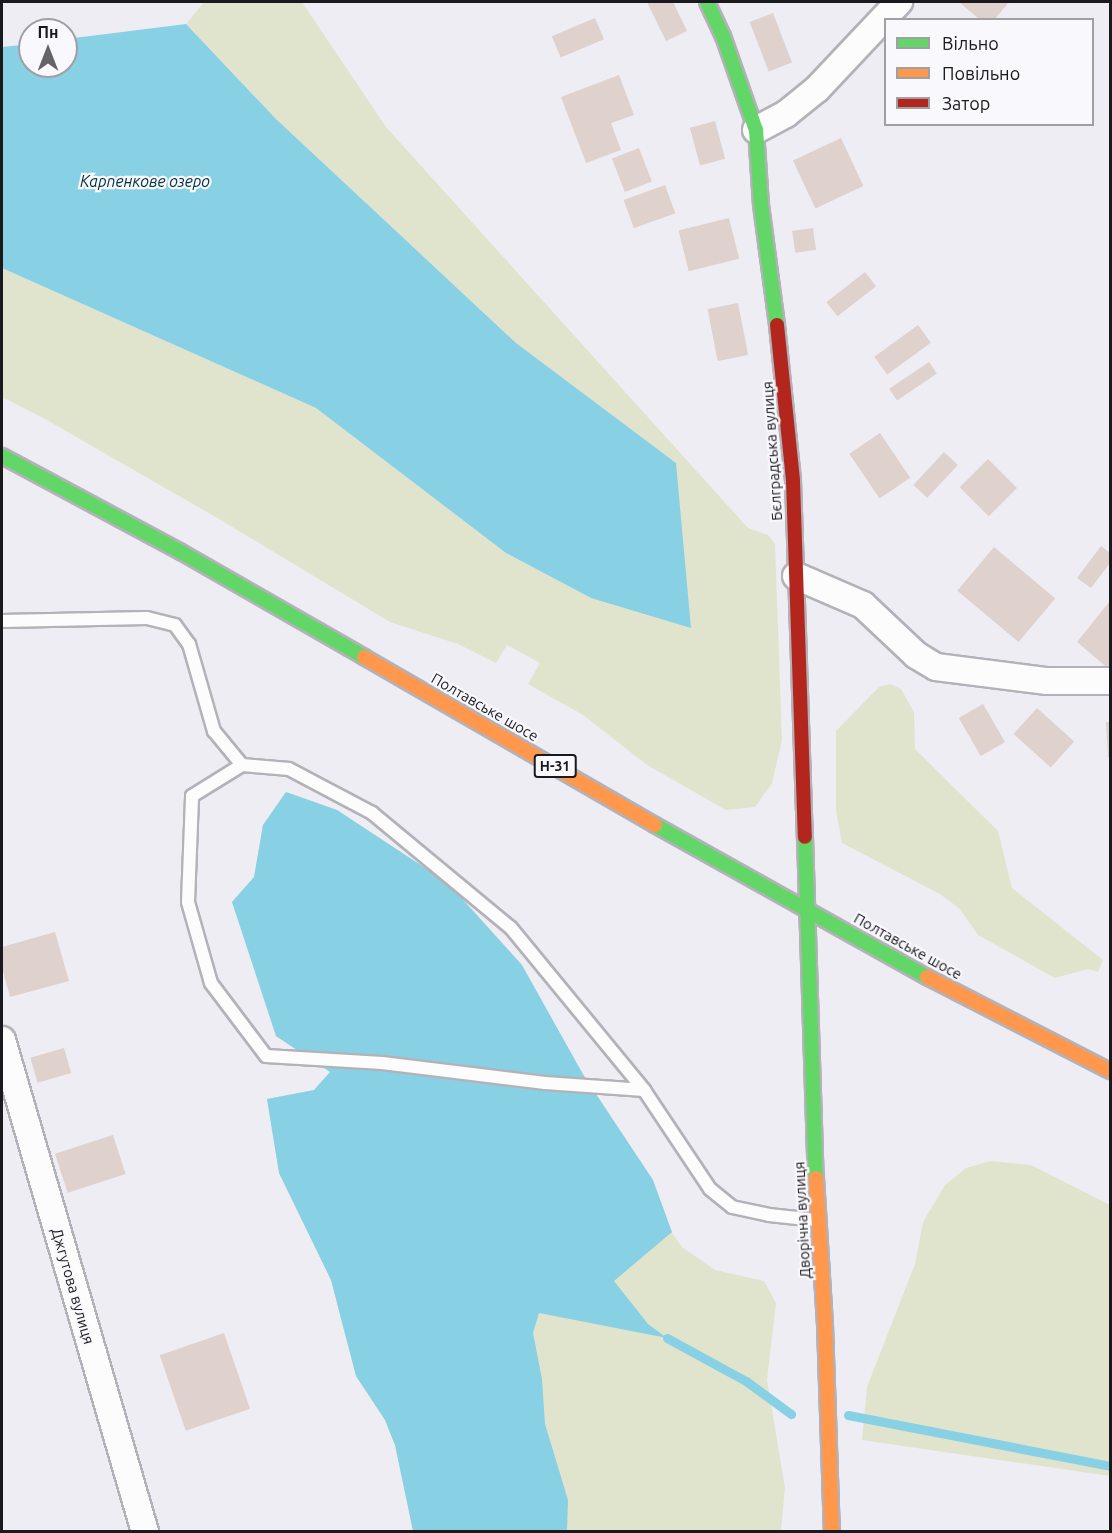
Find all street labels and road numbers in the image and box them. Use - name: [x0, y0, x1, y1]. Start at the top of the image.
- street label: Бєлградська вулиця: [758, 381, 786, 521]
- street label: Полтавське шосе: [428, 669, 542, 745]
- road number: Н-31: [532, 755, 578, 777]
- street label: Полтавське шосе: [851, 909, 965, 983]
- street label: Дворічна вулиця: [790, 1161, 814, 1279]
- street label: Джгутова вулиця: [48, 1226, 98, 1346]

